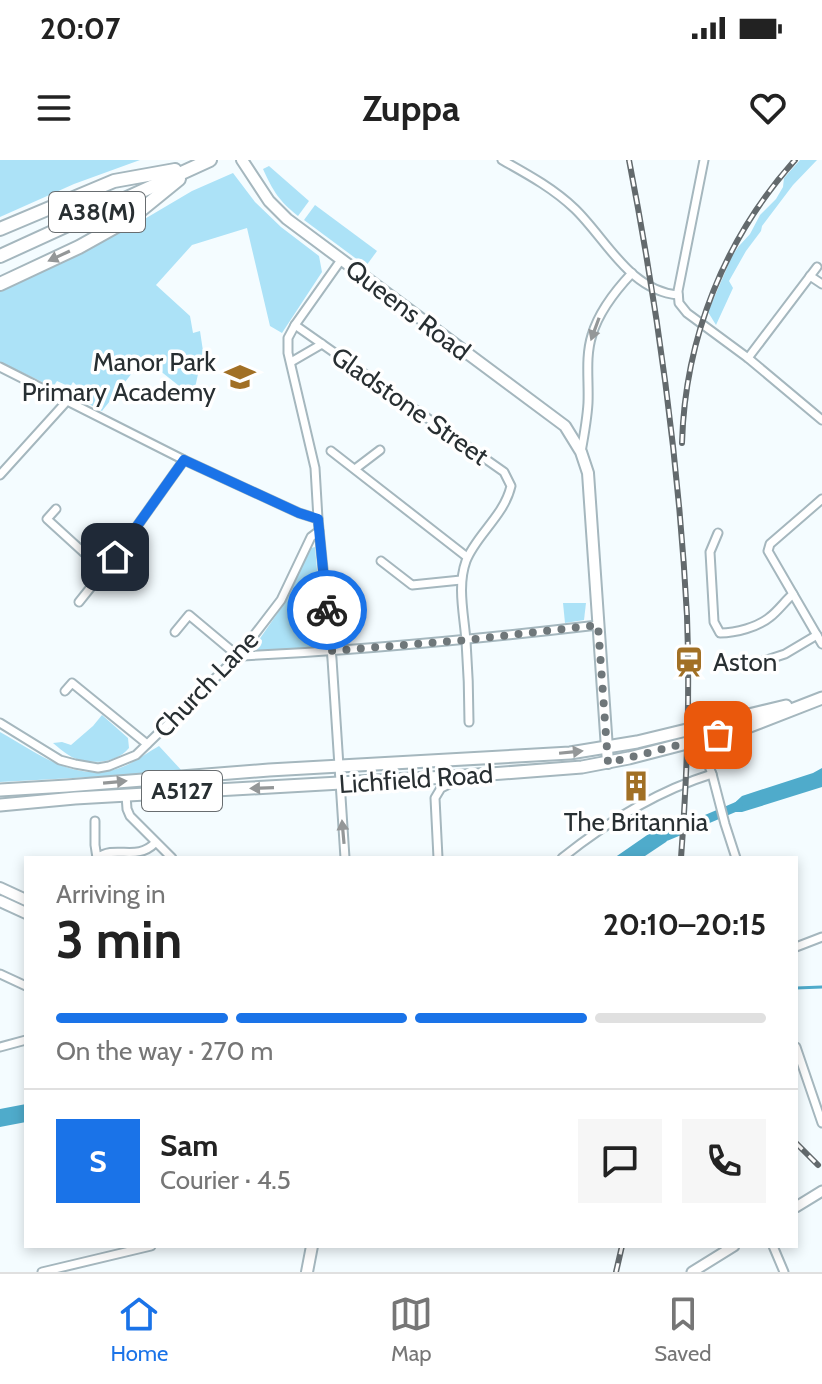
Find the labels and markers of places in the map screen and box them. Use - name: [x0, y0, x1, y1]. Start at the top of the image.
- place label: Manor Park Primary Academy: [22, 346, 216, 408]
- school or university icon: Manor Park Primary Academy: [223, 360, 257, 394]
- pin: [81, 523, 149, 591]
- station icon: Aston: [672, 645, 706, 679]
- place label: Aston: [713, 646, 777, 678]
- pin: [684, 701, 752, 769]
- building icon: The Britannia: [619, 769, 653, 803]
- place label: The Britannia: [564, 806, 709, 838]

